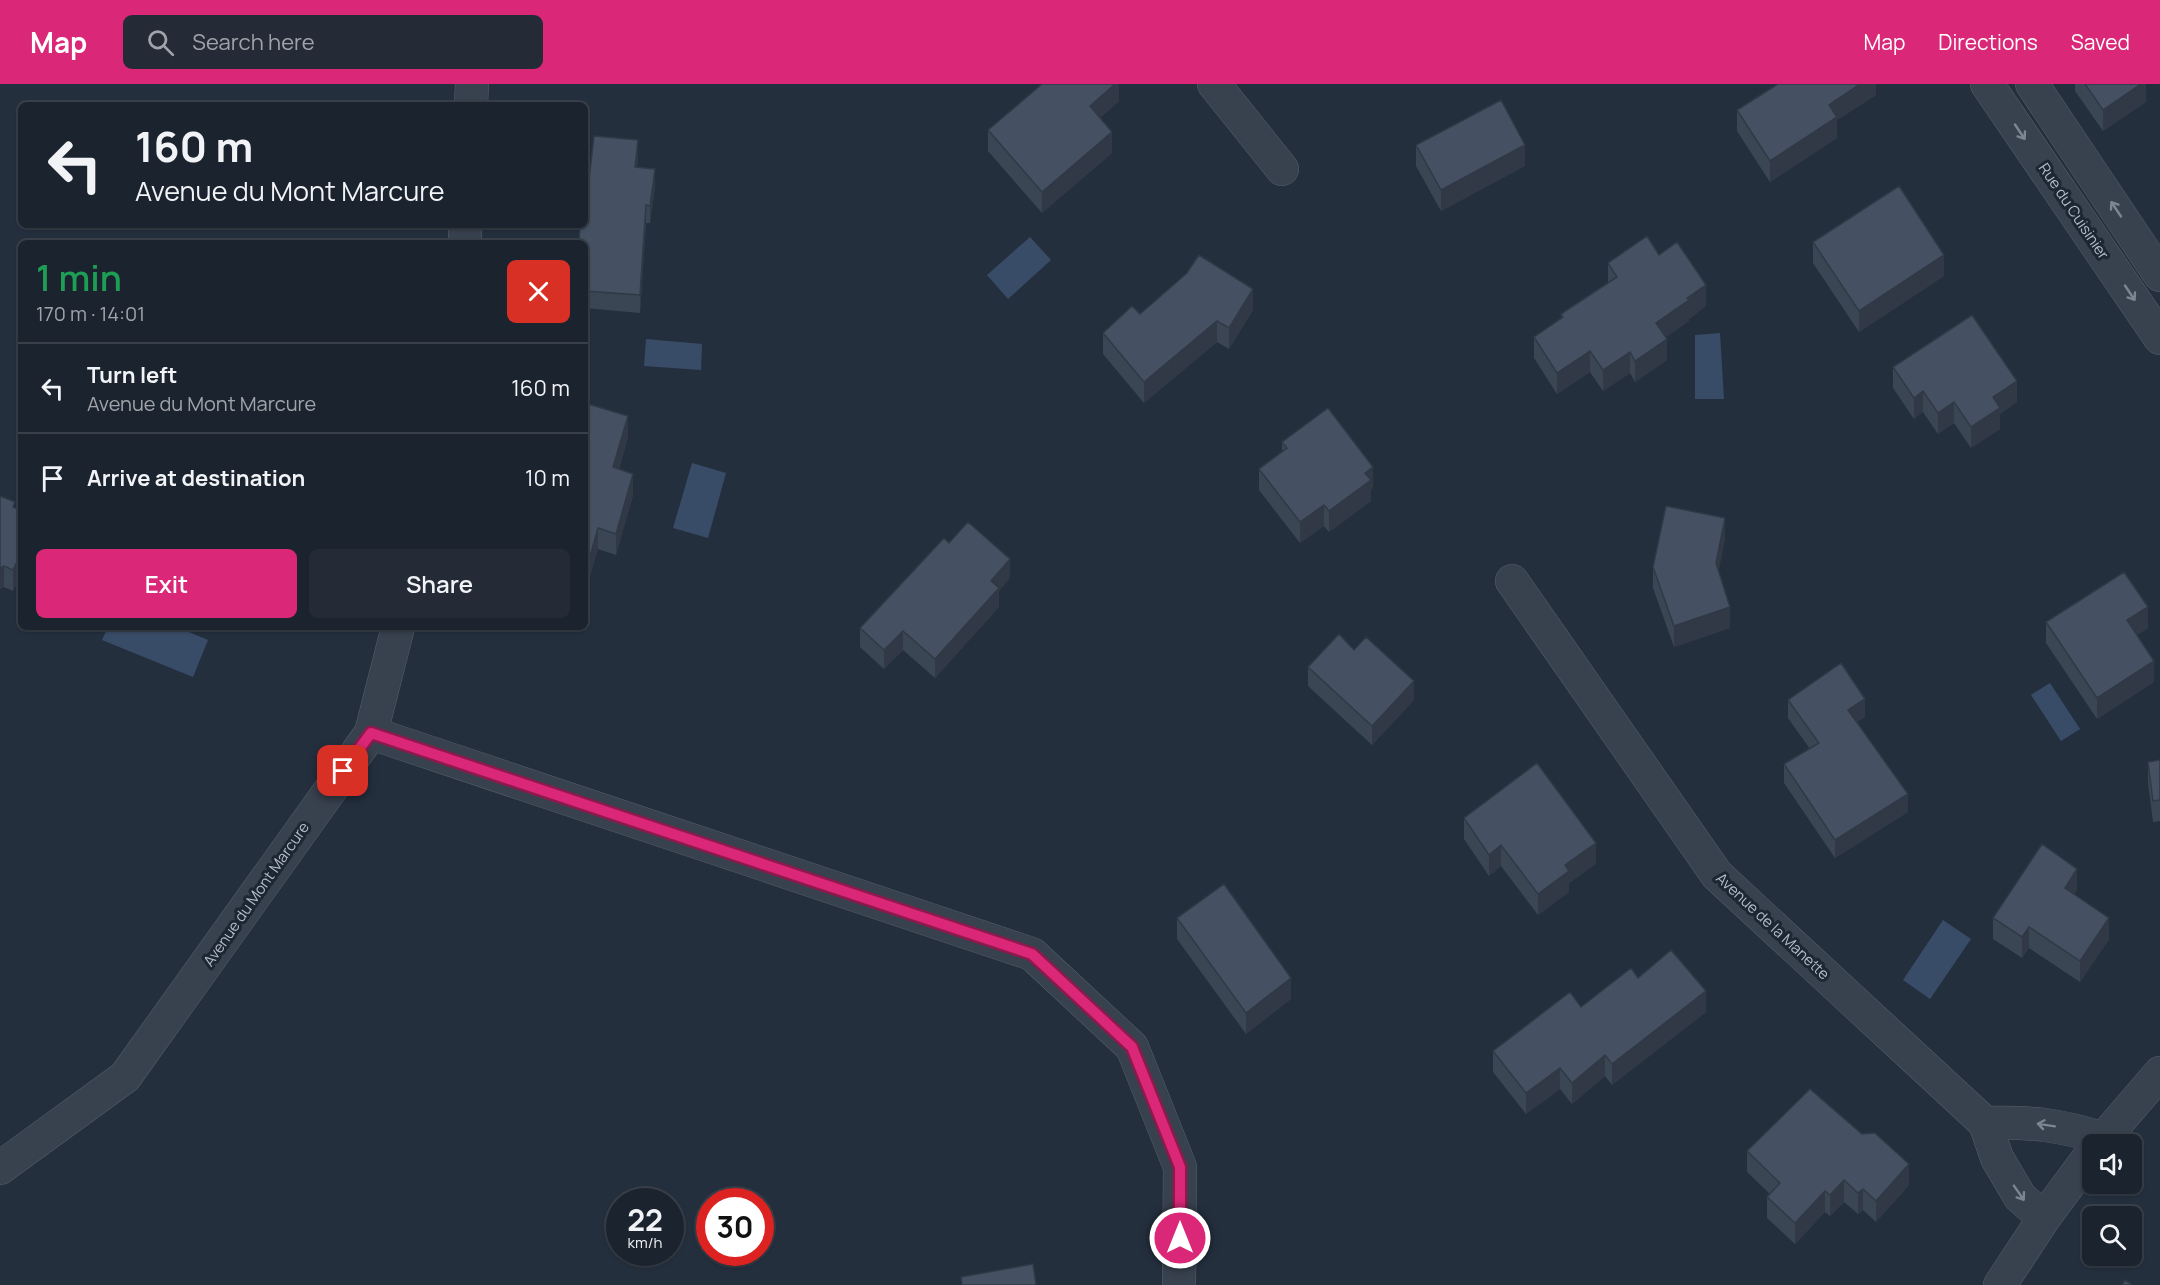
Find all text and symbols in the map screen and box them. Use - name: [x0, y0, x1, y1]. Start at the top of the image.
- search box: [123, 15, 543, 69]
- text: Map: [30, 23, 87, 61]
- icon: search: [144, 26, 177, 59]
- text: Search here: [192, 27, 315, 57]
- text: Map: [1864, 28, 1905, 56]
- text: Directions: [1938, 28, 2038, 56]
- text: Saved: [2071, 28, 2130, 56]
- text: 160 m: [135, 117, 253, 175]
- one-way arrow: [2014, 124, 2026, 140]
- icon: left: [36, 126, 114, 204]
- street label: Rue du Cuisinier: [2034, 159, 2114, 264]
- text: Avenue du Mont Marcure: [135, 172, 445, 209]
- one-way arrow: [2110, 201, 2122, 217]
- text: 1 min: [36, 253, 122, 302]
- button: close: [507, 260, 570, 323]
- one-way arrow: [2124, 285, 2136, 301]
- text: 170 m · 14:01: [36, 300, 145, 327]
- text: Turn left: [87, 360, 177, 390]
- icon: left: [36, 372, 69, 405]
- text: 160 m: [511, 373, 570, 403]
- text: Avenue du Mont Marcure: [87, 390, 316, 417]
- icon: arrive: [36, 462, 69, 495]
- text: Arrive at destination: [87, 463, 305, 493]
- text: 10 m: [525, 463, 570, 493]
- button: Exit: [36, 549, 297, 618]
- button: Share: [309, 549, 570, 618]
- pin: [317, 745, 368, 796]
- icon: arrive: [326, 754, 359, 787]
- street label: Avenue du Mont Marcure: [198, 817, 314, 970]
- street label: Avenue de la Manette: [1712, 868, 1835, 984]
- one-way arrow: [2037, 1119, 2057, 1130]
- map controls: [2082, 1134, 2142, 1266]
- button: sound: [2082, 1134, 2142, 1194]
- one-way arrow: [2013, 1184, 2025, 1200]
- speed limit sign: 30: [696, 1188, 774, 1266]
- text: 22: [627, 1199, 663, 1240]
- position arrow: [1148, 1206, 1212, 1270]
- button: search: [2082, 1206, 2142, 1266]
- text: km/h: [628, 1232, 662, 1253]

